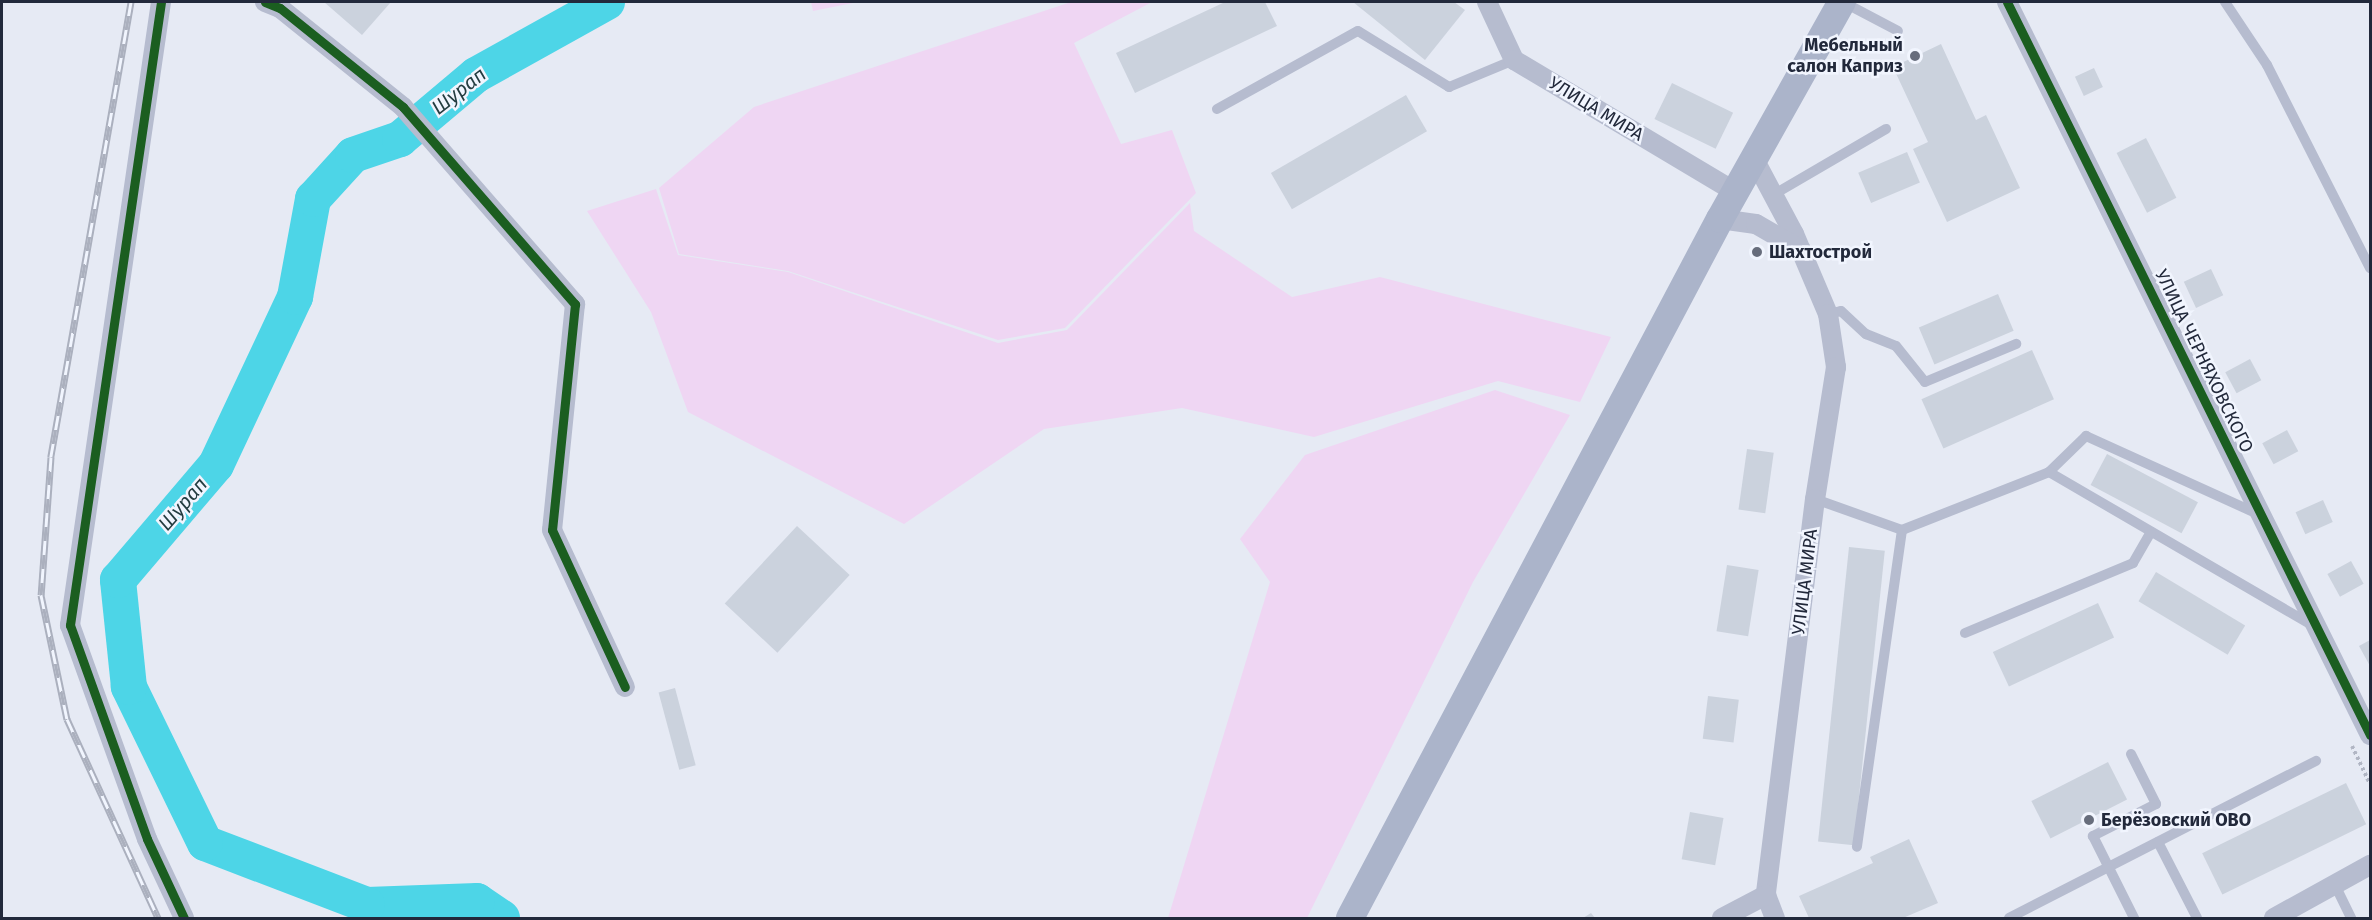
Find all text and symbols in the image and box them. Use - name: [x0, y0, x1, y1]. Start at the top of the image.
- place label: Мебельный салон Каприз: [1787, 35, 1903, 78]
- marker: Мебельный салон Каприз: [1908, 49, 1922, 63]
- water label: Шурап: [427, 62, 491, 120]
- street label: УЛИЦА МИРА: [1545, 72, 1647, 146]
- place label: Шахтострой: [1769, 241, 1872, 263]
- marker: Шахтострой: [1750, 245, 1764, 259]
- street label: УЛИЦА ЧЕРНЯХОВСКОГО: [2150, 266, 2258, 456]
- water label: Шурап: [153, 472, 213, 536]
- street label: УЛИЦА МИРА: [1788, 528, 1822, 636]
- place label: Берёзовский ОВО: [2101, 809, 2251, 831]
- marker: Берёзовский ОВО: [2082, 813, 2096, 827]

